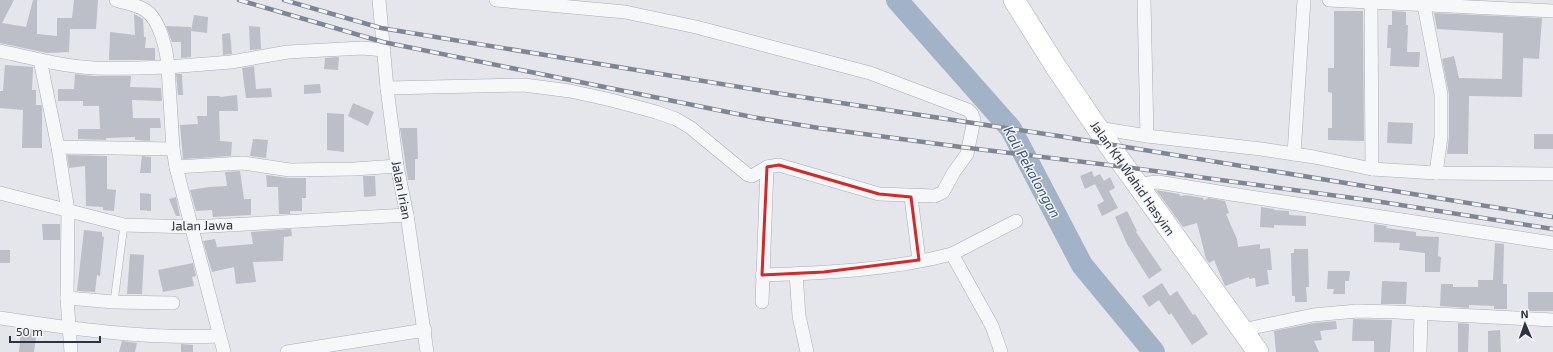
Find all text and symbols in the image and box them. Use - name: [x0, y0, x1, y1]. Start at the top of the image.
- street label: Jalan KH Wahid Hasyim: [1087, 118, 1179, 238]
- water label: Kali Pekalongan: [1000, 123, 1065, 221]
- street label: Jalan Irian: [388, 159, 416, 221]
- street label: Jalan Jawa: [171, 216, 233, 234]
- north arrow: [1505, 304, 1545, 344]
- text: N: [1520, 307, 1529, 320]
- scale bar: [10, 318, 100, 344]
- text: 50 m: [16, 324, 43, 338]

